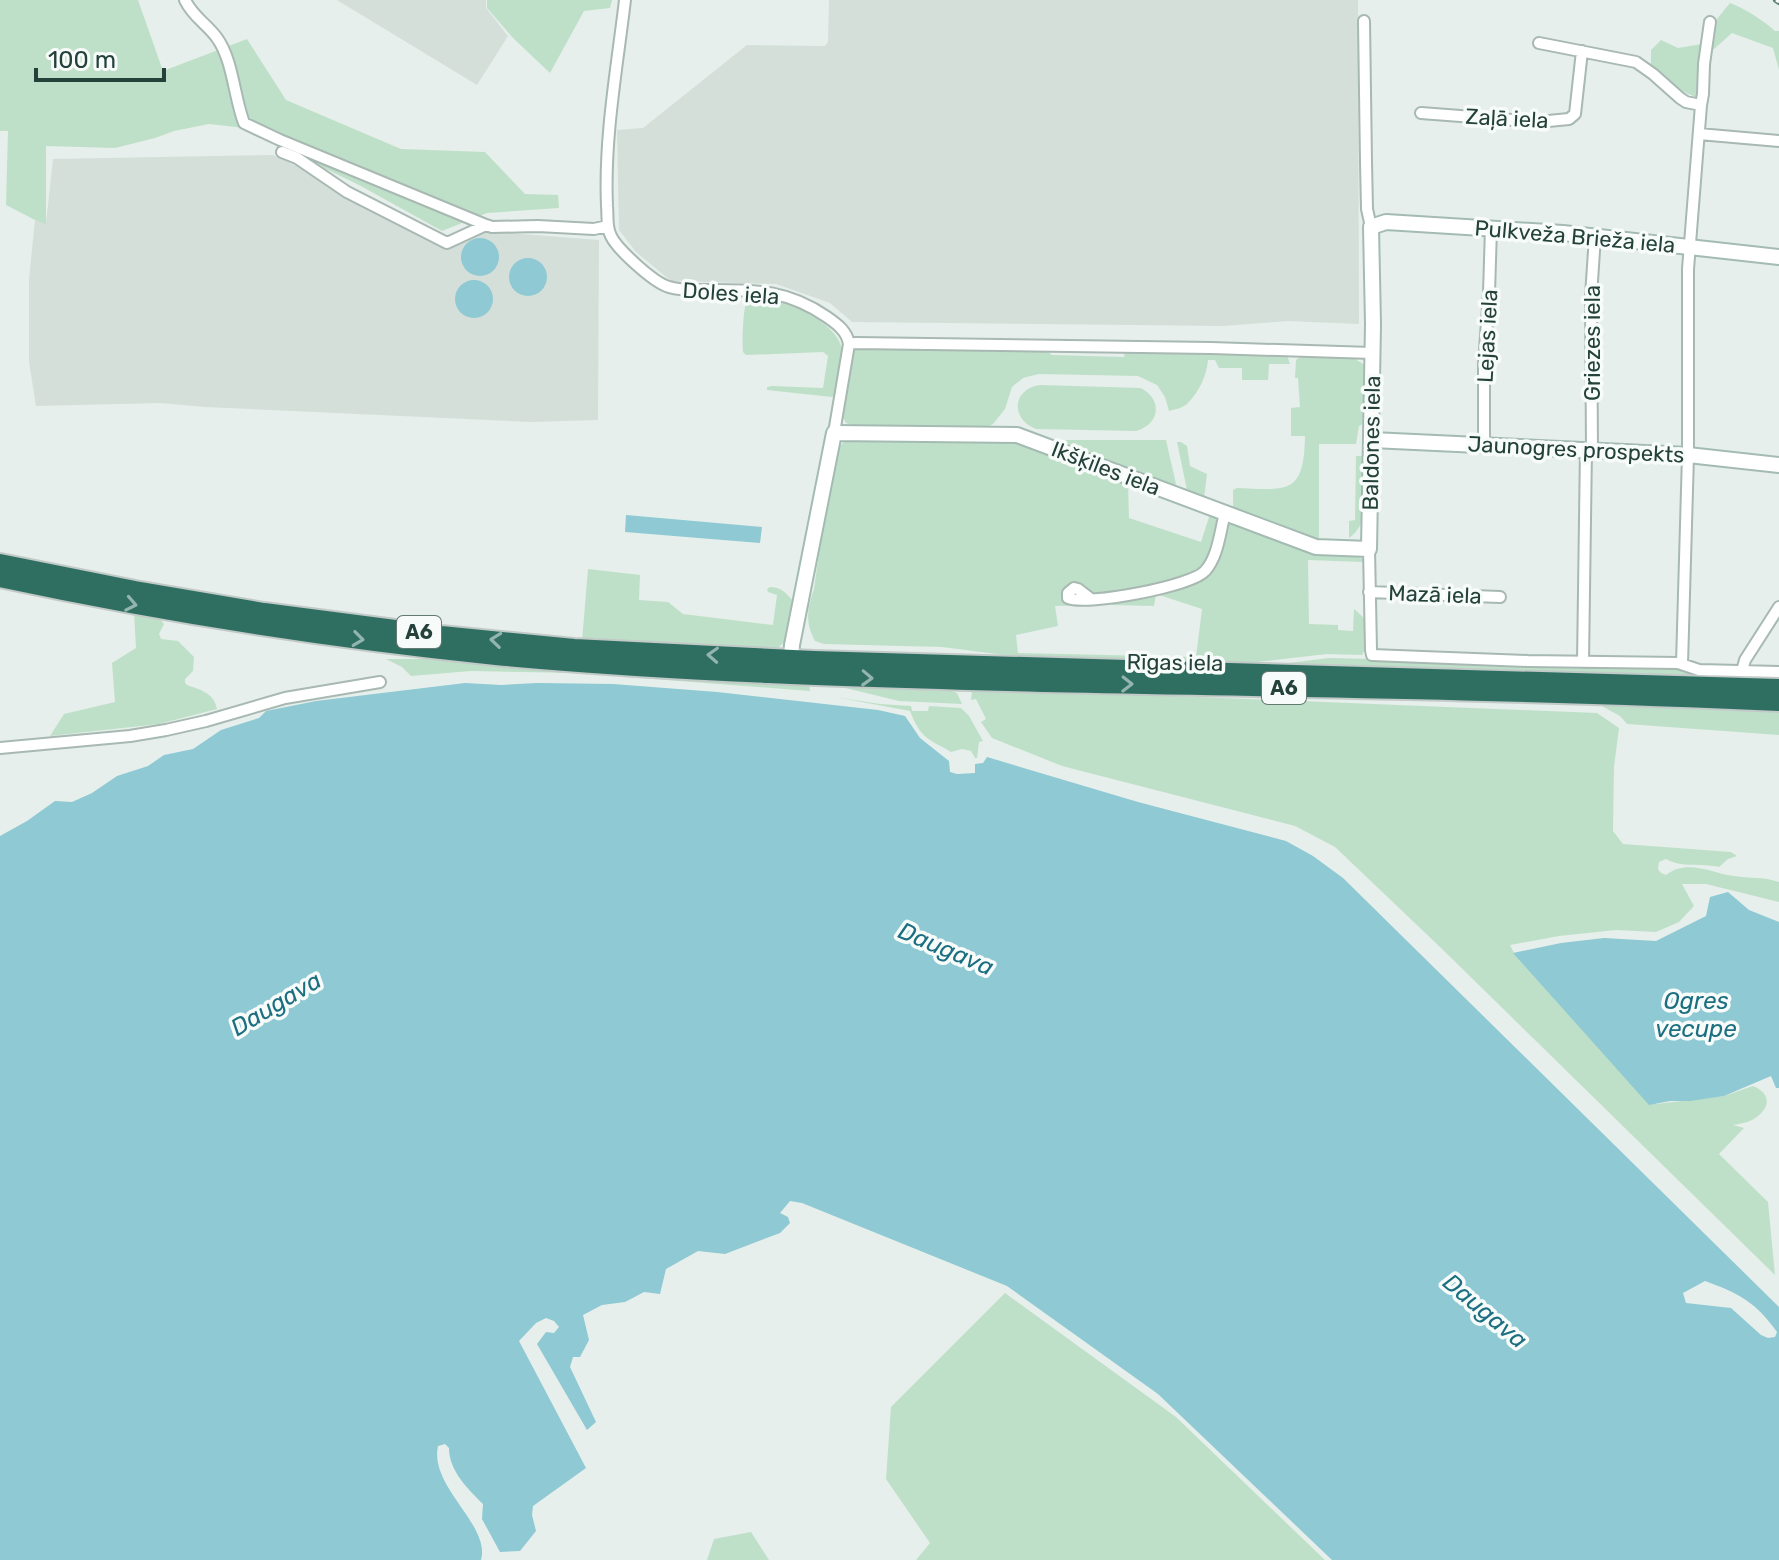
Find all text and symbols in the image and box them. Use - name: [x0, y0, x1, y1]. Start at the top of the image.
- scale bar: [36, 32, 164, 82]
- text: 100 m: [48, 46, 116, 74]
- street label: Zaļā iela: [1465, 103, 1549, 134]
- street label: Pulkveža Brieža iela: [1473, 214, 1676, 259]
- street label: Doles iela: [682, 277, 780, 310]
- street label: Griezes iela: [1579, 285, 1606, 401]
- street label: Lejas iela: [1472, 288, 1503, 384]
- street label: Baldones iela: [1357, 375, 1386, 511]
- street label: Jaunogres prospekts: [1467, 430, 1685, 469]
- street label: Ikšķiles iela: [1048, 435, 1164, 502]
- street label: Mazā iela: [1388, 579, 1482, 610]
- one-way arrow: [125, 595, 138, 612]
- road number: A6: [397, 616, 441, 648]
- one-way arrow: [352, 631, 365, 648]
- one-way arrow: [489, 632, 502, 649]
- one-way arrow: [706, 647, 719, 664]
- street label: Rīgas iela: [1126, 648, 1224, 677]
- one-way arrow: [861, 669, 874, 687]
- road number: A6: [1262, 672, 1306, 704]
- one-way arrow: [1121, 676, 1134, 693]
- water label: Daugava: [894, 916, 998, 982]
- water label: Daugava: [226, 966, 326, 1042]
- water label: Ogres vecupe: [1655, 987, 1737, 1043]
- water label: Daugava: [1437, 1268, 1533, 1354]

